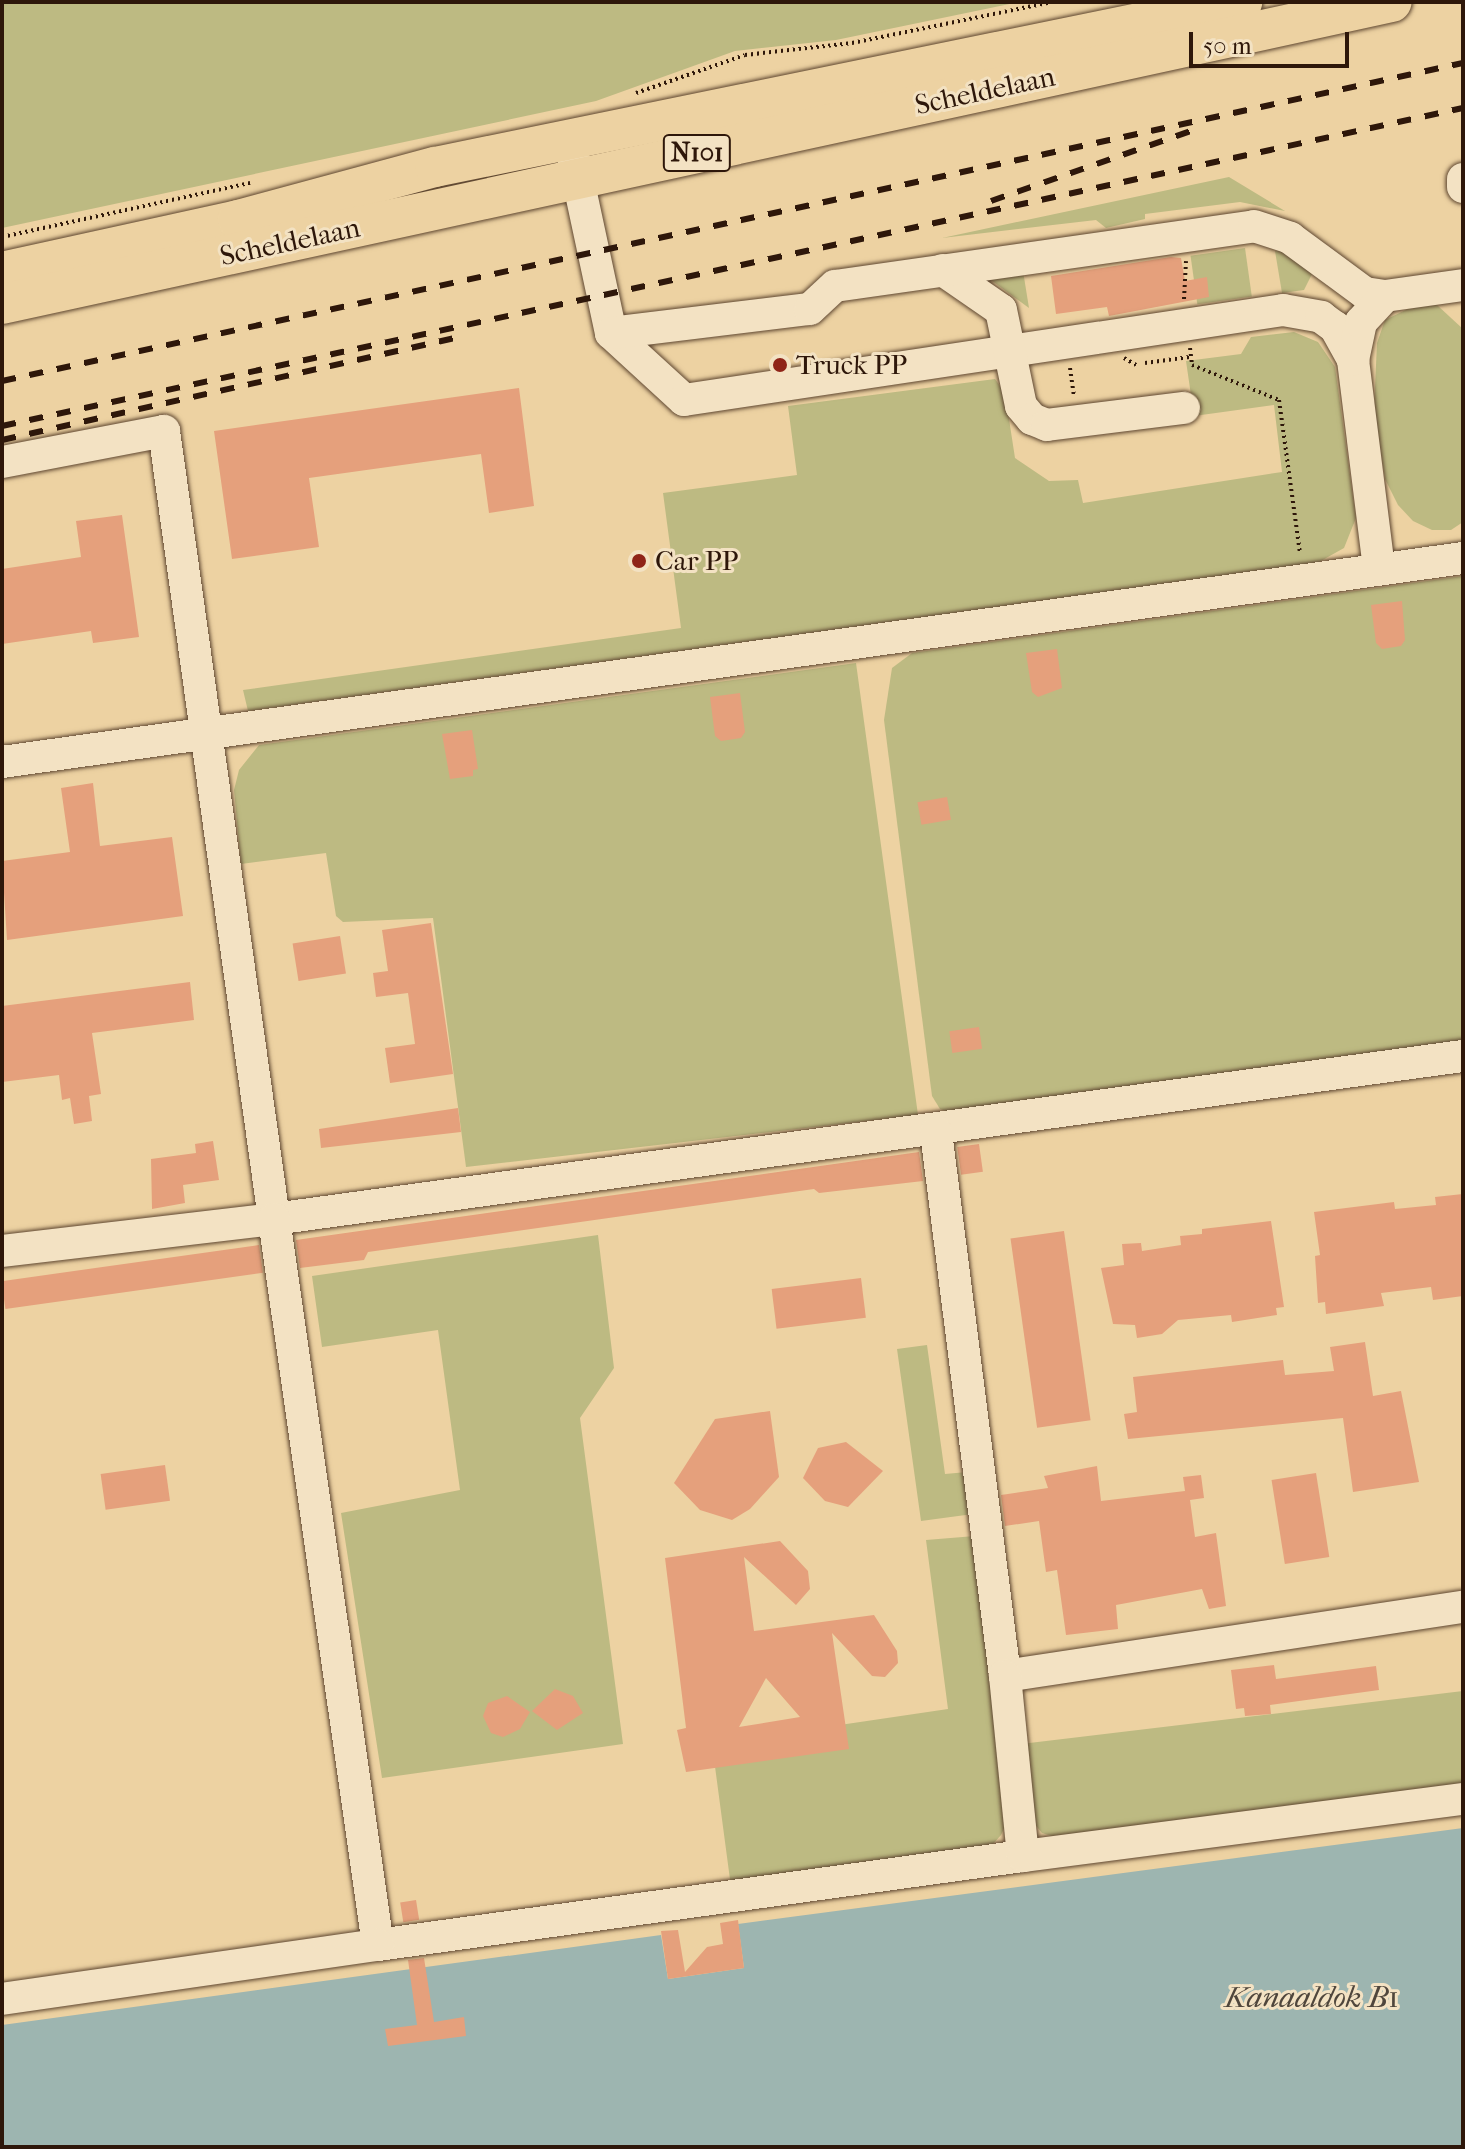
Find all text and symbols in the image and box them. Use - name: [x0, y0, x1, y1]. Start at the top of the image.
- scale bar: [1193, 16, 1353, 66]
- text: 50 m: [1203, 32, 1252, 60]
- street label: Scheldelaan: [912, 60, 1058, 122]
- road number: N101: [661, 131, 733, 175]
- street label: Scheldelaan: [217, 211, 363, 273]
- place label: Truck PP: [796, 348, 907, 382]
- marker: Truck PP: [771, 356, 789, 374]
- place label: Car PP: [655, 544, 738, 578]
- marker: Car PP: [630, 552, 648, 570]
- water label: Kanaaldok B1: [1225, 1980, 1399, 2016]

